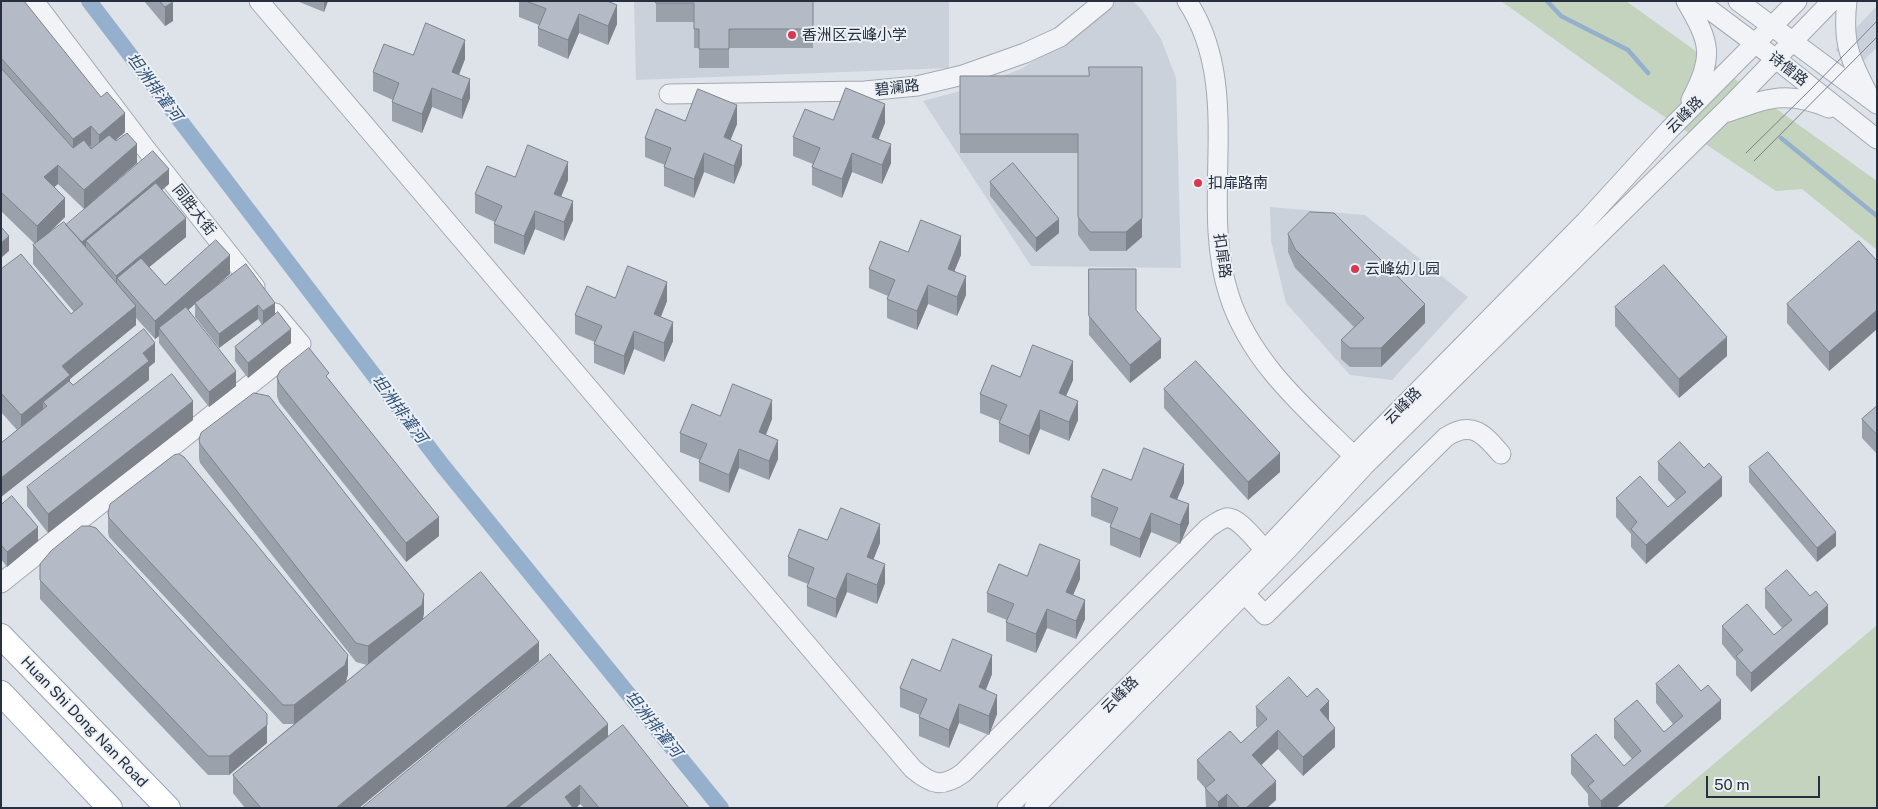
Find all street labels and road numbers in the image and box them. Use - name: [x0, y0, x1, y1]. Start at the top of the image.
- street label: 诗僧路: [1765, 48, 1811, 90]
- street label: 碧澜路: [874, 76, 920, 100]
- street label: 云峰路: [1663, 93, 1707, 137]
- street label: 同胜大街: [168, 181, 220, 239]
- street label: 扣扉路: [1210, 232, 1234, 280]
- street label: 云峰路: [1381, 384, 1425, 428]
- street label: Huan Shi Dong Nan Road: [17, 653, 151, 791]
- street label: 云峰路: [1098, 673, 1142, 717]

